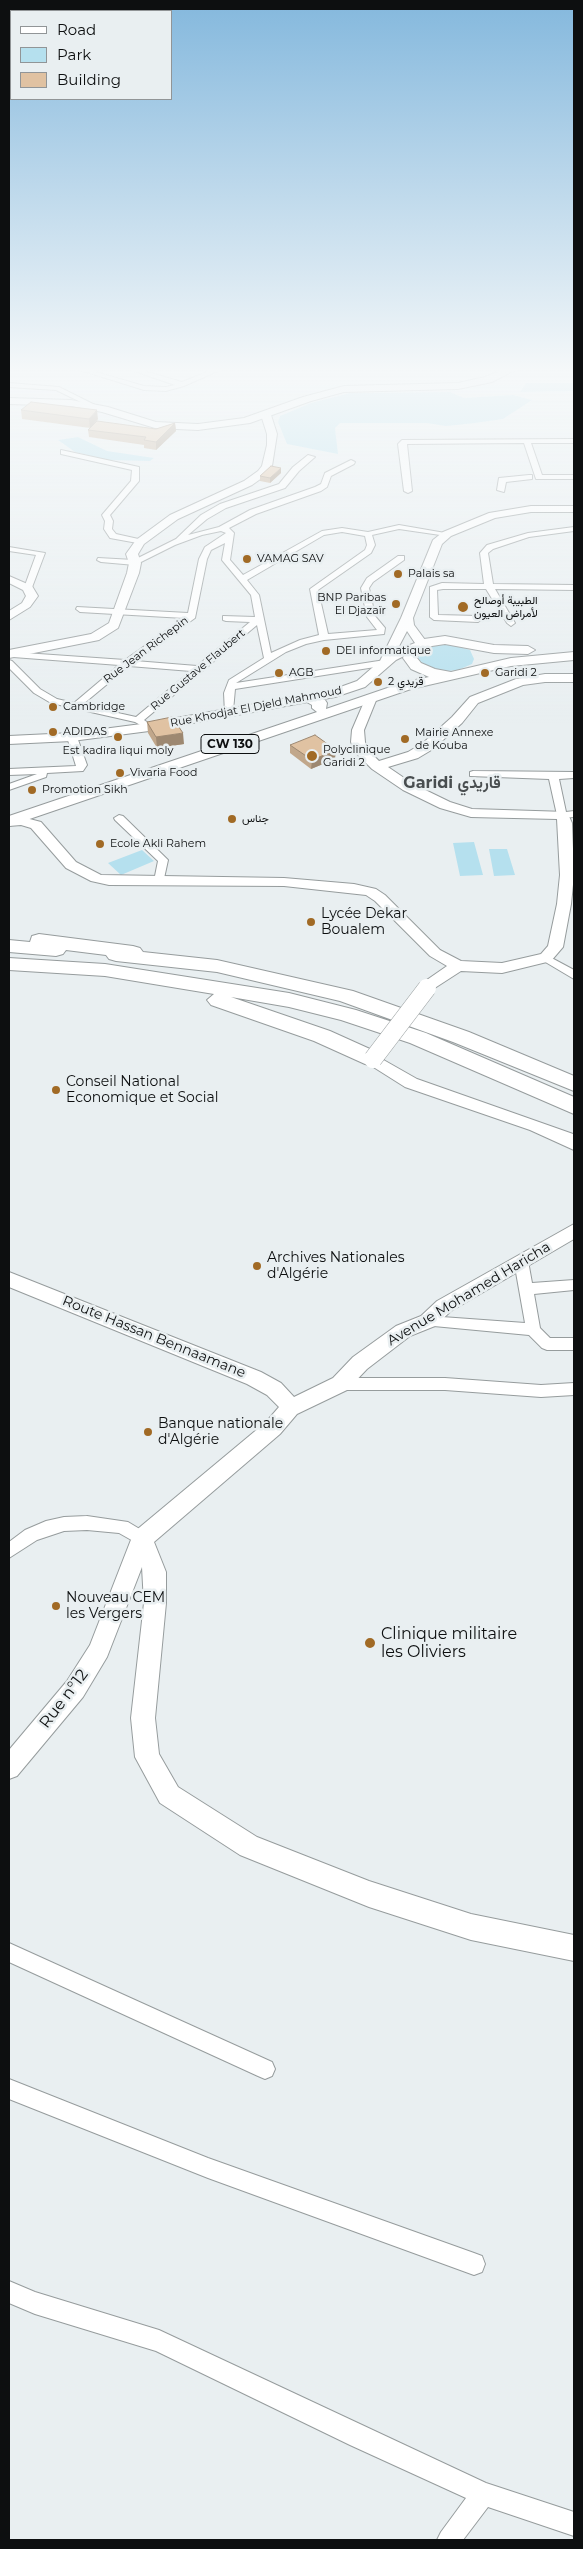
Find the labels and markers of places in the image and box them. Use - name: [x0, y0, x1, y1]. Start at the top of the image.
- place label: VAMAG SAV: [257, 552, 324, 566]
- marker: VAMAG SAV: [241, 553, 253, 565]
- place label: Palais sa: [408, 567, 455, 581]
- marker: Palais sa: [392, 568, 404, 580]
- place label: BNP Paribas El Djazaïr: [317, 591, 386, 617]
- place label: الطبيبة أوصالح لأمراض العيون: [474, 594, 538, 620]
- marker: BNP Paribas El Djazaïr: [390, 598, 402, 610]
- marker: الطبيبة أوصالح لأمراض العيون: [456, 600, 470, 614]
- place label: DEI informatique: [336, 644, 431, 658]
- marker: DEI informatique: [320, 645, 332, 657]
- place label: AGB: [289, 666, 314, 680]
- place label: Garidi 2: [495, 666, 537, 680]
- marker: AGB: [273, 667, 285, 679]
- marker: Garidi 2: [479, 667, 491, 679]
- place label: قريدي 2: [388, 675, 423, 689]
- marker: قريدي 2: [372, 676, 384, 688]
- place label: Cambridge: [63, 700, 125, 714]
- marker: Cambridge: [47, 701, 59, 713]
- place label: ADIDAS: [63, 725, 107, 739]
- marker: ADIDAS: [47, 726, 59, 738]
- place label: Mairie Annexe de Kouba: [415, 726, 493, 752]
- marker: Est kadira liqui moly: [112, 731, 124, 743]
- marker: Mairie Annexe de Kouba: [399, 733, 411, 745]
- place label: Polyclinique Garidi 2: [323, 743, 390, 769]
- place label: Est kadira liqui moly: [63, 744, 173, 758]
- marker: Polyclinique Garidi 2: [305, 749, 319, 763]
- place label: Vivaria Food: [130, 766, 197, 780]
- marker: Vivaria Food: [114, 767, 126, 779]
- place label: Promotion Sikh: [42, 783, 128, 797]
- marker: Promotion Sikh: [26, 784, 38, 796]
- place label: جناس: [242, 812, 269, 826]
- marker: جناس: [226, 813, 238, 825]
- place label: Ecole Akli Rahem: [110, 837, 206, 851]
- marker: Ecole Akli Rahem: [94, 838, 106, 850]
- place label: Lycée Dekar Boualem: [321, 906, 407, 939]
- marker: Lycée Dekar Boualem: [305, 916, 317, 928]
- place label: Conseil National Economique et Social: [66, 1074, 218, 1106]
- marker: Conseil National Economique et Social: [50, 1084, 62, 1096]
- place label: Archives Nationales d'Algérie: [267, 1250, 404, 1282]
- marker: Archives Nationales d'Algérie: [251, 1260, 263, 1272]
- place label: Banque nationale d'Algérie: [158, 1416, 283, 1448]
- marker: Banque nationale d'Algérie: [142, 1426, 154, 1438]
- place label: Nouveau CEM les Vergers: [66, 1590, 165, 1622]
- marker: Nouveau CEM les Vergers: [50, 1600, 62, 1612]
- place label: Clinique militaire les Oliviers: [381, 1624, 517, 1662]
- marker: Clinique militaire les Oliviers: [363, 1636, 377, 1650]

